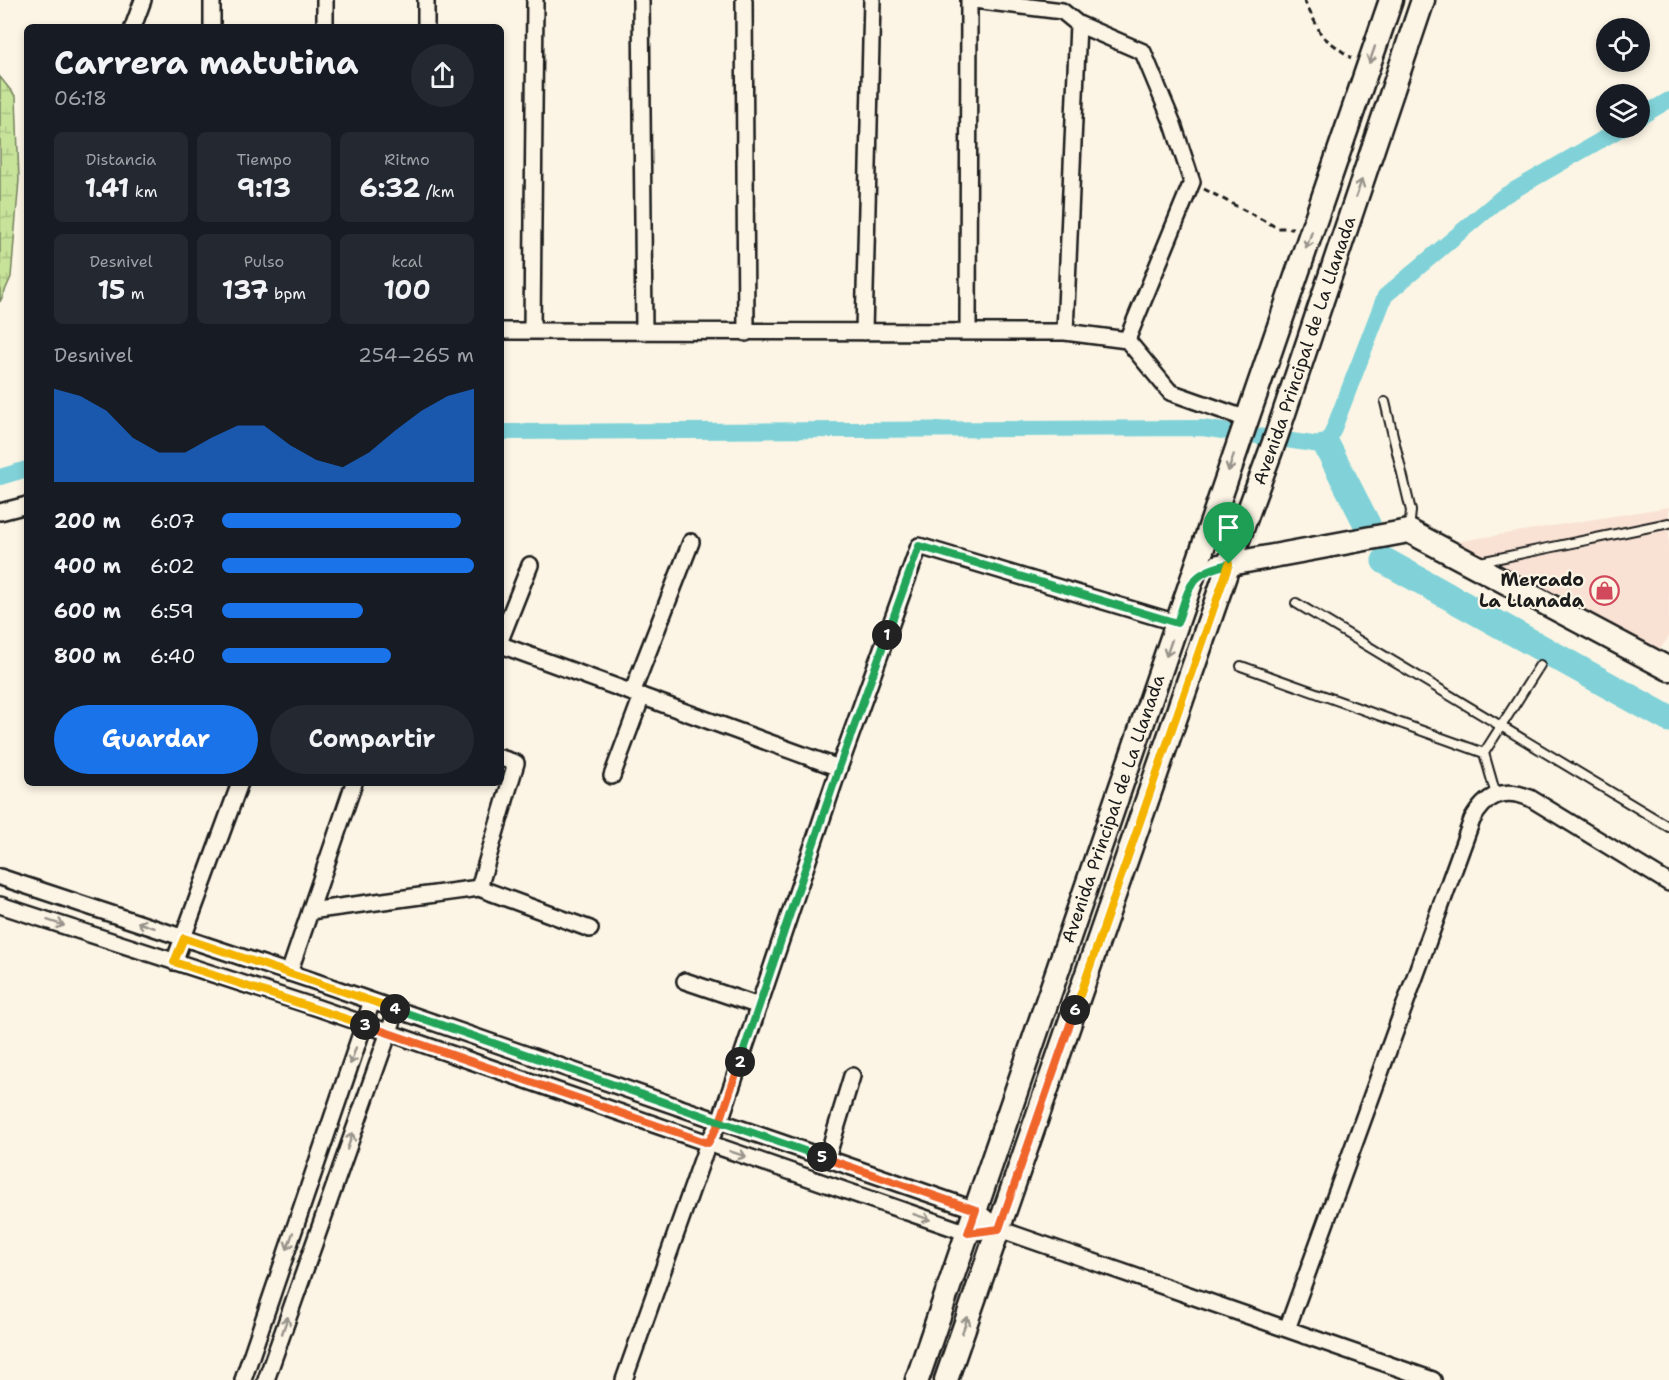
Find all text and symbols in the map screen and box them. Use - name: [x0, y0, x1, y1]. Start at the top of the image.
- map controls: [1596, 18, 1650, 138]
- button: locate: [1596, 18, 1650, 72]
- text: Carrera matutina: [54, 40, 359, 85]
- button: share: [411, 44, 474, 107]
- one-way arrow: [1366, 45, 1377, 64]
- button: layers: [1596, 84, 1650, 138]
- text: 06:18: [54, 85, 107, 111]
- text: Distancia: [86, 149, 156, 170]
- text: Tiempo: [236, 149, 292, 170]
- text: Ritmo: [384, 149, 430, 170]
- text: 1.41: [85, 170, 129, 205]
- text: 9:13: [237, 170, 291, 205]
- text: 6:32: [360, 170, 420, 205]
- one-way arrow: [1354, 179, 1365, 198]
- text: km: [129, 181, 158, 202]
- text: /km: [420, 181, 454, 202]
- street label: Avenida Principal de La Llanada: [1247, 213, 1361, 488]
- one-way arrow: [1302, 230, 1313, 249]
- text: Desnivel: [90, 251, 153, 272]
- text: Pulso: [244, 251, 284, 272]
- text: kcal: [391, 251, 423, 272]
- text: 15: [97, 272, 125, 307]
- text: 137: [222, 272, 268, 307]
- text: 100: [383, 272, 431, 307]
- text: m: [125, 283, 145, 304]
- text: bpm: [268, 283, 306, 304]
- text: Desnivel: [54, 342, 133, 368]
- text: 254–265 m: [358, 342, 474, 368]
- one-way arrow: [1225, 453, 1236, 472]
- pin: [1203, 502, 1254, 564]
- text: 200 m: [54, 508, 121, 534]
- text: 6:07: [150, 508, 195, 534]
- icon: arrive: [1212, 511, 1245, 544]
- text: 400 m: [54, 553, 121, 579]
- text: 6:02: [150, 553, 195, 579]
- place label: Mercado La Llanada: [1479, 568, 1585, 613]
- shop icon: Mercado La Llanada: [1589, 574, 1621, 606]
- text: 600 m: [54, 598, 121, 624]
- text: 6:59: [150, 598, 194, 624]
- pin: 1: [872, 620, 902, 650]
- text: 1: [883, 624, 891, 645]
- one-way arrow: [1162, 638, 1173, 657]
- text: 800 m: [54, 643, 121, 669]
- text: 6:40: [150, 643, 195, 669]
- street label: Avenida Principal de La Llanada: [1056, 671, 1170, 946]
- button: Guardar: [54, 705, 258, 774]
- button: Compartir: [270, 705, 474, 774]
- one-way arrow: [46, 919, 65, 930]
- one-way arrow: [137, 919, 156, 930]
- pin: 4: [380, 994, 410, 1024]
- pin: 6: [1060, 995, 1090, 1025]
- text: 4: [389, 998, 401, 1019]
- text: 6: [1069, 999, 1081, 1020]
- pin: 3: [350, 1010, 380, 1040]
- text: 3: [359, 1014, 371, 1035]
- one-way arrow: [347, 1046, 358, 1065]
- pin: 2: [725, 1047, 755, 1077]
- text: 2: [734, 1051, 746, 1072]
- one-way arrow: [346, 1132, 357, 1151]
- pin: 5: [807, 1142, 837, 1172]
- text: 5: [817, 1146, 827, 1167]
- one-way arrow: [728, 1149, 747, 1160]
- one-way arrow: [912, 1213, 931, 1224]
- one-way arrow: [284, 1231, 295, 1250]
- one-way arrow: [281, 1316, 292, 1335]
- one-way arrow: [961, 1316, 972, 1335]

